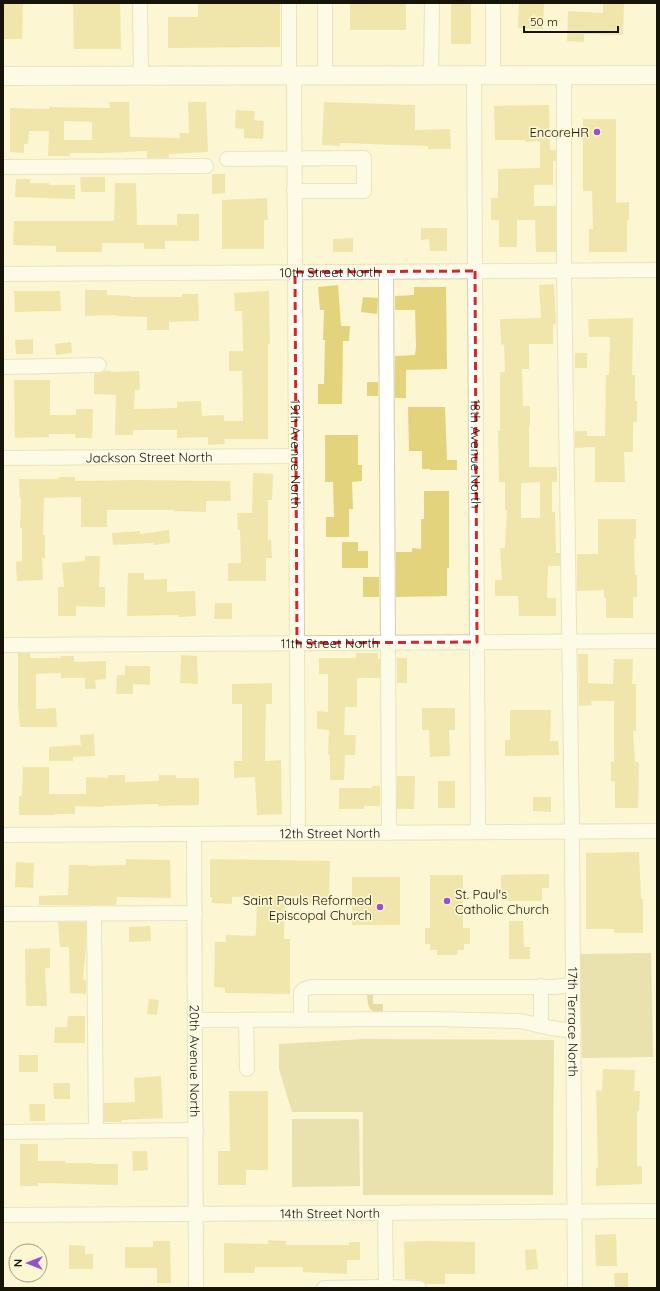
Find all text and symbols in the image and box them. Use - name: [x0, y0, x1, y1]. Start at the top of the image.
- scale bar: [524, 8, 618, 34]
- text: 50 m: [530, 14, 558, 29]
- place label: EncoreHR: [529, 124, 589, 140]
- marker: EncoreHR: [592, 127, 602, 137]
- street label: 10th Street North: [279, 264, 381, 280]
- street label: 19th Avenue North: [288, 399, 304, 509]
- street label: 18th Avenue North: [468, 399, 484, 509]
- street label: Jackson Street North: [85, 449, 213, 465]
- street label: 11th Street North: [281, 635, 379, 651]
- street label: 12th Street North: [280, 825, 380, 841]
- place label: St. Paul's Catholic Church: [455, 886, 549, 917]
- place label: Saint Pauls Reformed Episcopal Church: [243, 892, 372, 923]
- marker: St. Paul's Catholic Church: [442, 896, 452, 906]
- marker: Saint Pauls Reformed Episcopal Church: [375, 902, 385, 912]
- street label: 17th Terrace North: [565, 967, 582, 1077]
- street label: 20th Avenue North: [187, 1005, 203, 1117]
- street label: 14th Street North: [280, 1205, 380, 1221]
- north arrow: [8, 1243, 48, 1283]
- text: N: [11, 1259, 25, 1267]

